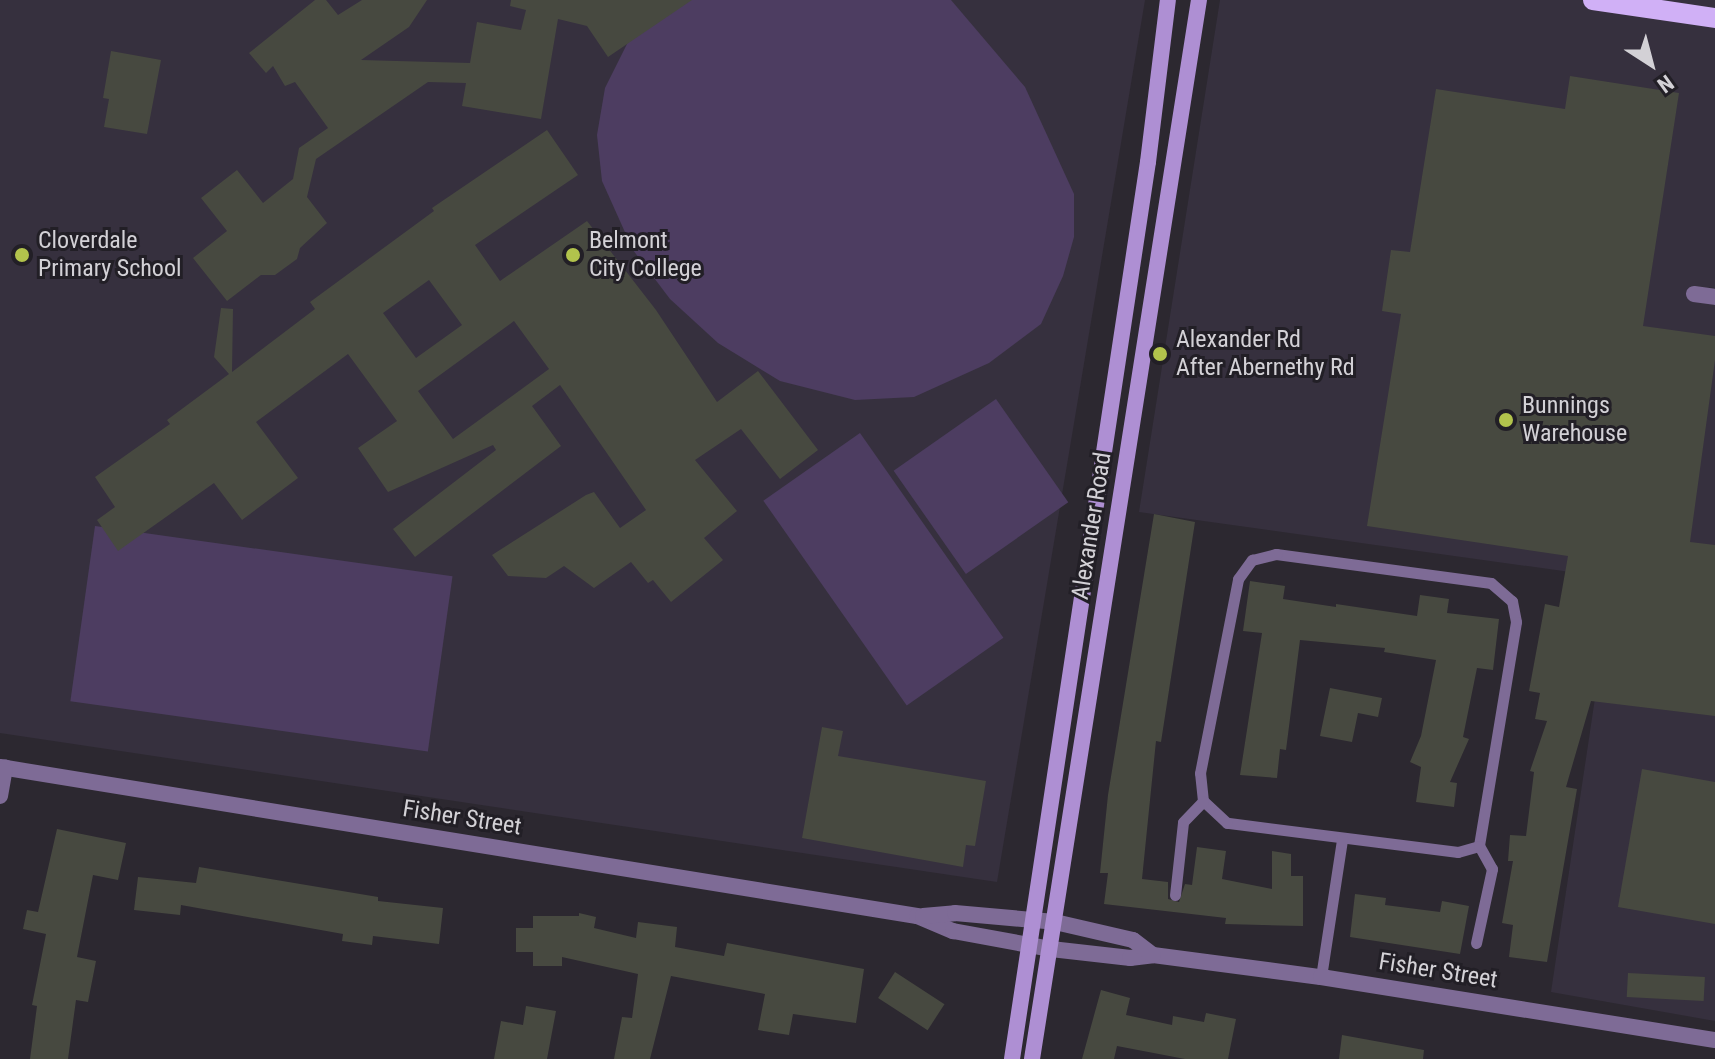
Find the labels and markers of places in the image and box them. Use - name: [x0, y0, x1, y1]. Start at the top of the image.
- place label: Cloverdale Primary School: [38, 227, 181, 283]
- place label: Belmont City College: [589, 227, 702, 283]
- marker: Cloverdale Primary School: [13, 246, 31, 264]
- marker: Belmont City College: [564, 246, 582, 264]
- place label: Alexander Rd After Abernethy Rd: [1176, 326, 1355, 382]
- marker: Alexander Rd After Abernethy Rd: [1151, 345, 1169, 363]
- place label: Bunnings Warehouse: [1522, 392, 1627, 448]
- marker: Bunnings Warehouse: [1497, 411, 1515, 429]

